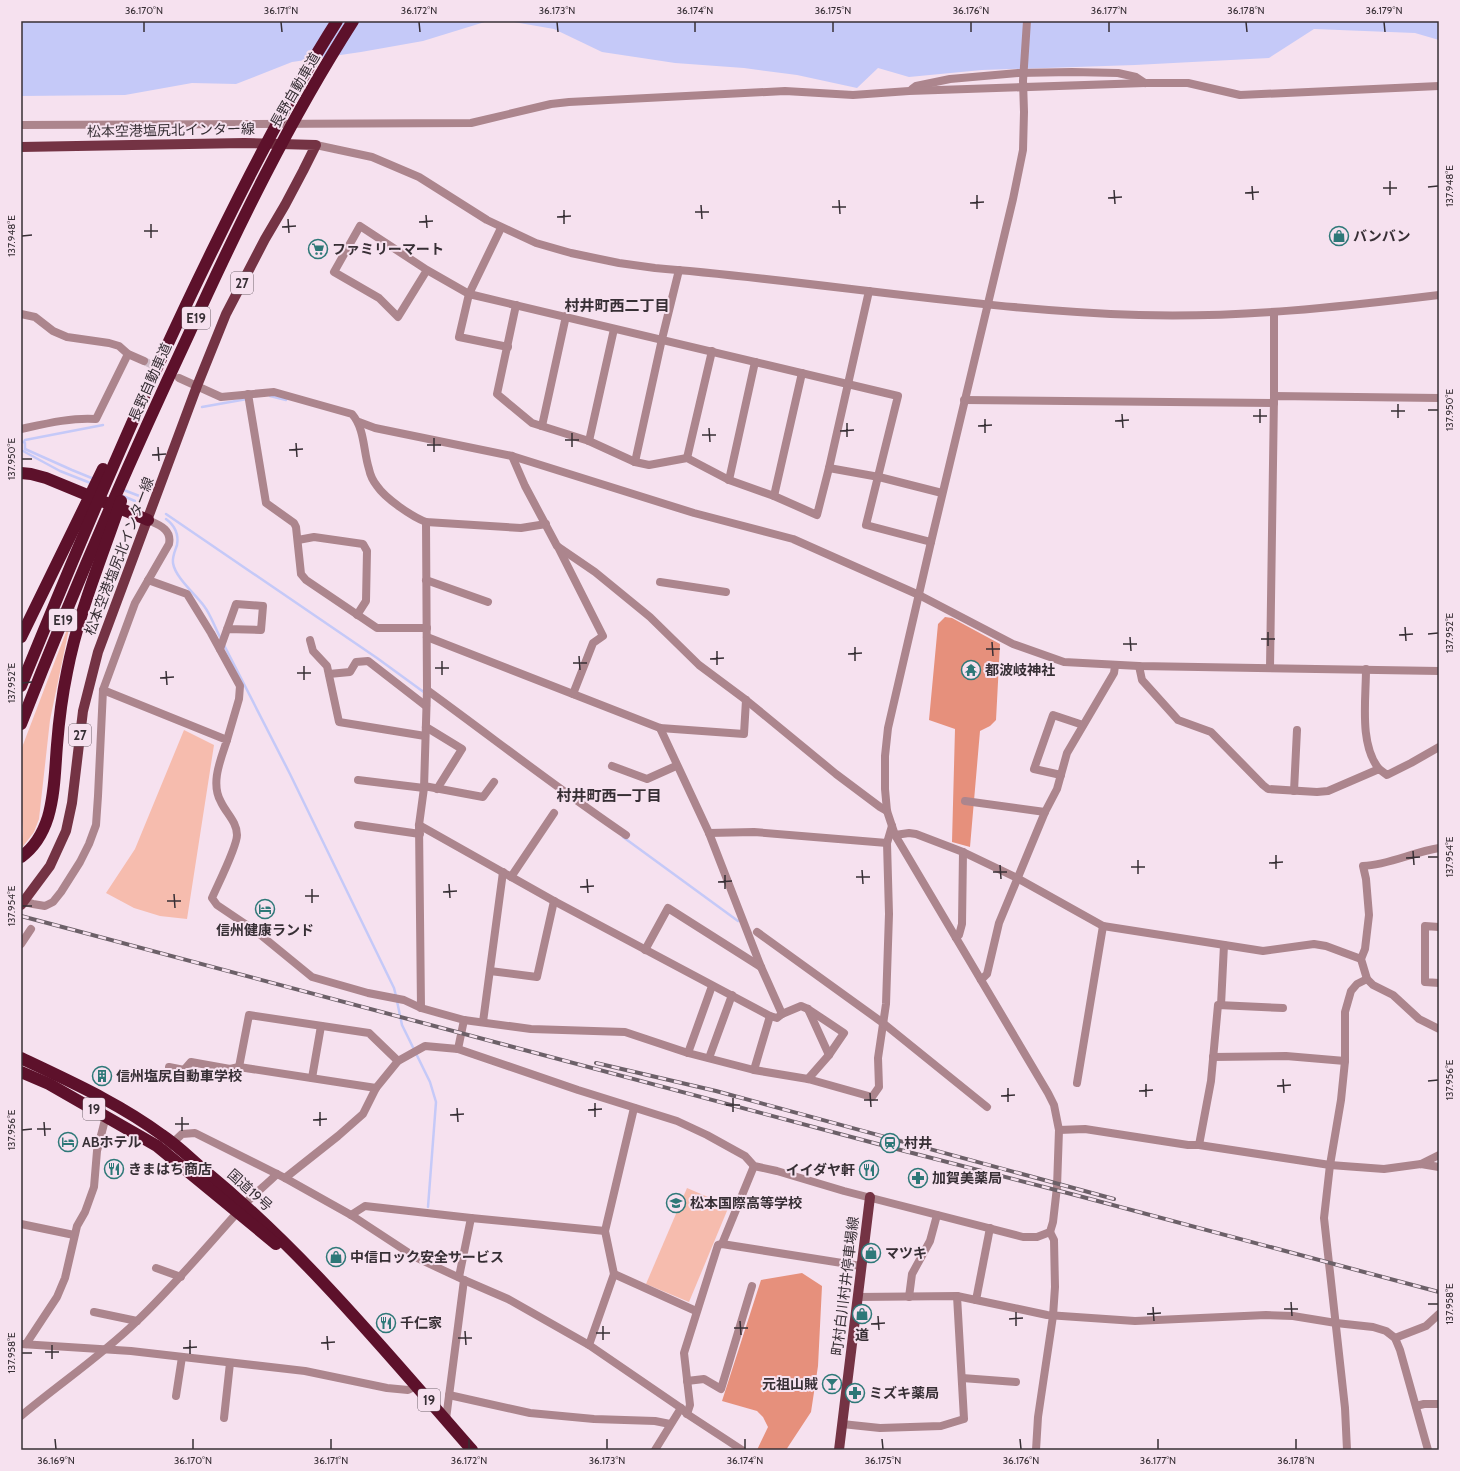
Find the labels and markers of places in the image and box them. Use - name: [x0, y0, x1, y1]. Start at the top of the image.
- shop icon: バンバン: [1328, 225, 1350, 247]
- place label: バンバン: [1353, 227, 1410, 245]
- supermarket icon: ファミリーマート: [307, 238, 329, 260]
- place label: ファミリーマート: [332, 240, 444, 258]
- temple icon: 都波岐神社: [960, 659, 982, 681]
- place label: 都波岐神社: [985, 661, 1055, 679]
- hotel icon: 信州健康ランド: [254, 898, 276, 920]
- place label: 信州健康ランド: [216, 921, 314, 939]
- building icon: 信州塩尻自動車学校: [91, 1065, 113, 1087]
- place label: 信州塩尻自動車学校: [116, 1067, 242, 1085]
- hotel icon: ABホテル: [57, 1131, 79, 1153]
- station icon: 村井: [879, 1132, 901, 1154]
- place label: ABホテル: [82, 1133, 142, 1151]
- place label: 村井: [904, 1134, 932, 1152]
- restaurant icon: きまはち商店: [103, 1158, 125, 1180]
- restaurant icon: イイダヤ軒: [858, 1159, 880, 1181]
- place label: きまはち商店: [128, 1160, 212, 1178]
- place label: イイダヤ軒: [786, 1161, 855, 1179]
- pharmacy icon: 加賀美薬局: [907, 1167, 929, 1189]
- place label: 加賀美薬局: [932, 1169, 1002, 1187]
- school or university icon: 松本国際高等学校: [665, 1192, 687, 1214]
- place label: 松本国際高等学校: [690, 1194, 802, 1212]
- shop icon: マツキ: [860, 1242, 882, 1264]
- place label: マツキ: [885, 1244, 927, 1262]
- shop icon: 中信ロック安全サービス: [325, 1246, 347, 1268]
- place label: 中信ロック安全サービス: [350, 1248, 504, 1266]
- shop icon: 道: [851, 1303, 873, 1325]
- restaurant icon: 千仁家: [375, 1312, 397, 1334]
- place label: 千仁家: [400, 1314, 442, 1332]
- place label: 道: [855, 1326, 869, 1344]
- bar icon: 元祖山賊: [821, 1373, 843, 1395]
- place label: 元祖山賊: [762, 1375, 818, 1393]
- pharmacy icon: ミズキ薬局: [844, 1382, 866, 1404]
- place label: ミズキ薬局: [869, 1384, 939, 1402]

